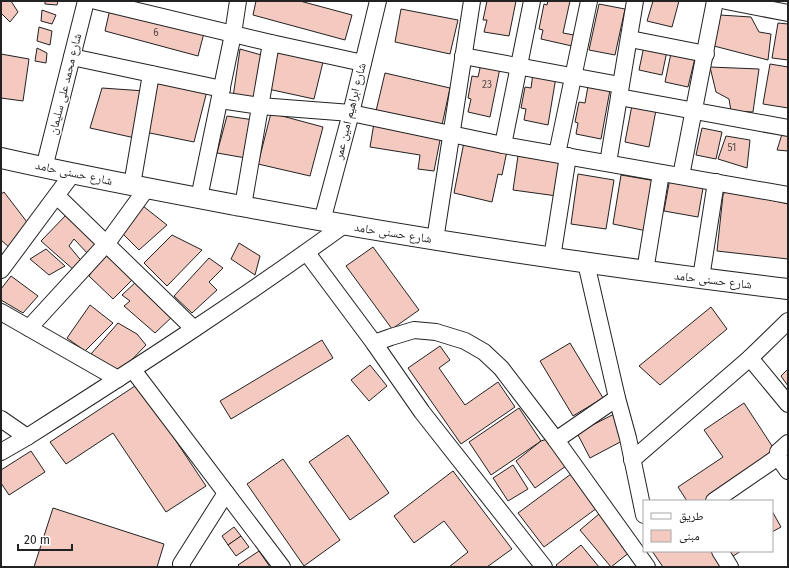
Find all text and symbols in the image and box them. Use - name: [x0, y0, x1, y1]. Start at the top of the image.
- house number: 6: [153, 27, 159, 39]
- street label: شارع محمد على سليمان: [46, 32, 85, 136]
- street label: شارع ابراهيم امين عمر: [331, 61, 370, 162]
- house number: 23: [482, 79, 492, 91]
- house number: 51: [728, 142, 736, 154]
- street label: شارع حسنى حامد: [34, 158, 114, 189]
- street label: شارع حسنى حامد: [353, 220, 433, 247]
- street label: شارع حسنى حامد: [673, 268, 753, 293]
- legend: [643, 500, 773, 552]
- text: طريق: [679, 509, 704, 523]
- scale bar: [18, 526, 72, 552]
- text: مبنى: [679, 529, 700, 543]
- text: 20 m: [24, 533, 50, 547]

